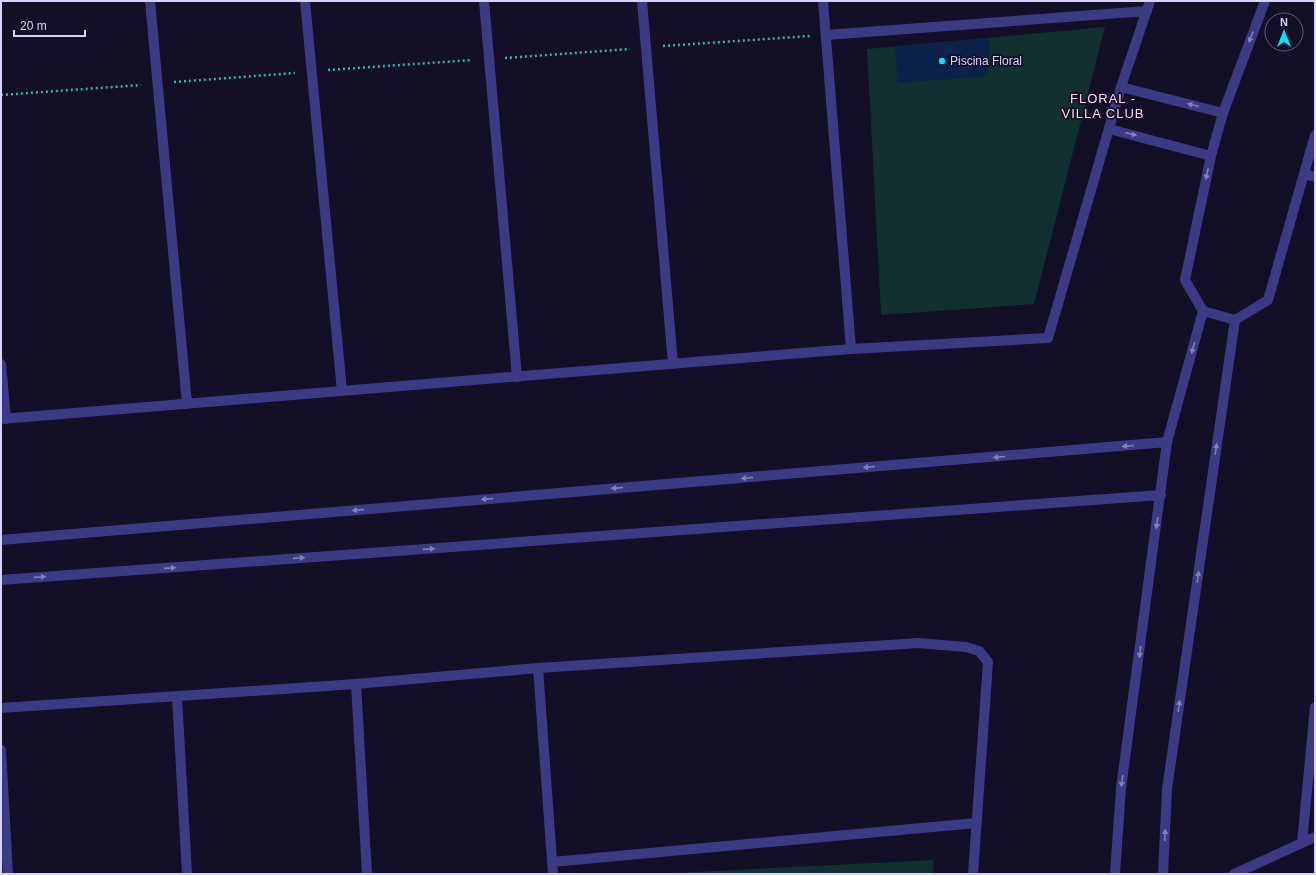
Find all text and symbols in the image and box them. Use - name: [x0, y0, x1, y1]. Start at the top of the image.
- scale bar: [14, 12, 85, 38]
- north arrow: [1264, 12, 1304, 52]
- text: N: [1280, 16, 1288, 28]
- text: 20 m: [20, 19, 47, 33]
- one-way arrow: [1248, 32, 1254, 44]
- place label: Piscina Floral: [950, 54, 1022, 68]
- marker: Piscina Floral: [937, 56, 947, 66]
- district label: FLORAL - VILLA CLUB: [1062, 91, 1145, 121]
- one-way arrow: [1187, 102, 1199, 108]
- one-way arrow: [1125, 132, 1137, 138]
- one-way arrow: [1204, 168, 1210, 180]
- one-way arrow: [1190, 343, 1196, 355]
- one-way arrow: [1122, 442, 1134, 449]
- one-way arrow: [1213, 443, 1219, 455]
- one-way arrow: [993, 453, 1005, 460]
- one-way arrow: [863, 464, 875, 471]
- one-way arrow: [741, 474, 753, 481]
- one-way arrow: [611, 485, 623, 492]
- one-way arrow: [481, 496, 494, 503]
- one-way arrow: [352, 507, 364, 513]
- one-way arrow: [1154, 517, 1160, 529]
- one-way arrow: [423, 545, 435, 552]
- one-way arrow: [293, 555, 305, 562]
- one-way arrow: [164, 564, 176, 571]
- one-way arrow: [1195, 571, 1201, 583]
- one-way arrow: [34, 574, 46, 581]
- one-way arrow: [1137, 646, 1143, 658]
- one-way arrow: [1176, 700, 1182, 712]
- one-way arrow: [1119, 774, 1125, 787]
- one-way arrow: [1161, 829, 1168, 841]

